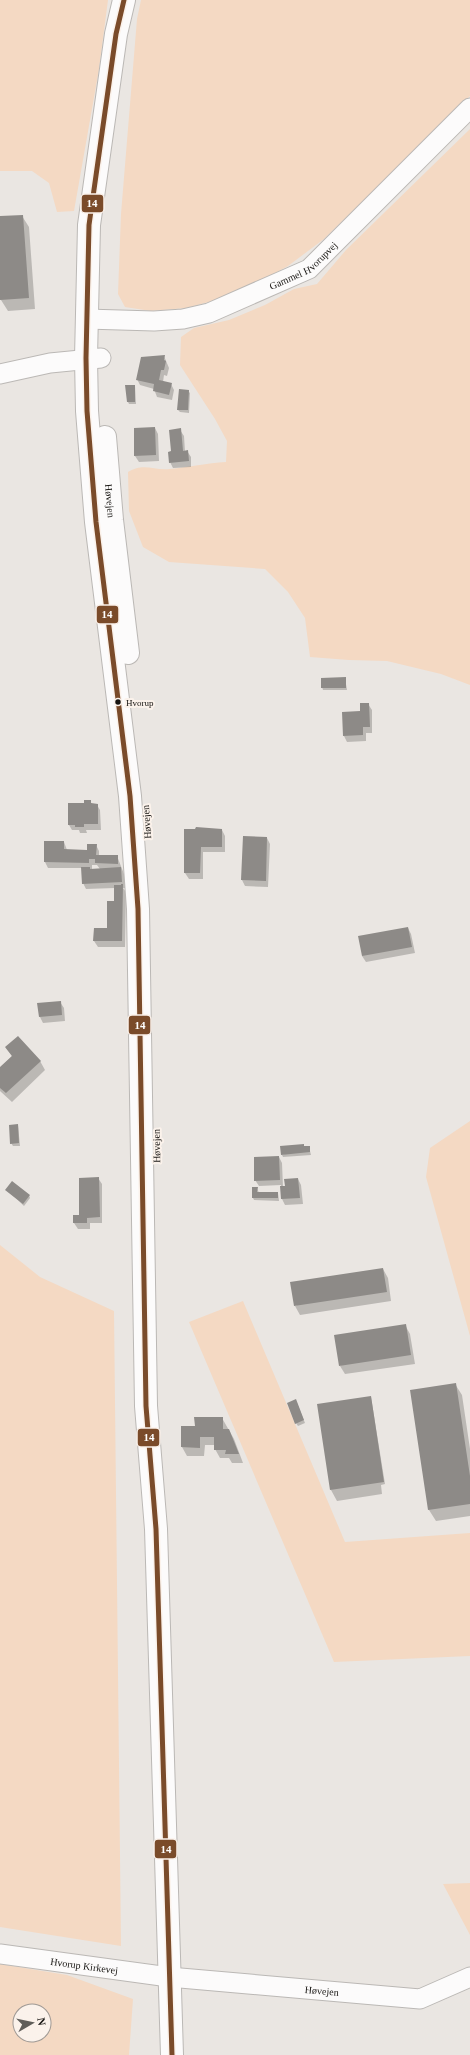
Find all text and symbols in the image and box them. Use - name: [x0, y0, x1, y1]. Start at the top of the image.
- line badge: 14: [81, 194, 104, 213]
- text: 14: [87, 197, 98, 209]
- street label: Gammel Hvorupvej: [268, 239, 339, 292]
- street label: Høvejen: [103, 483, 117, 518]
- line badge: 14: [96, 605, 119, 624]
- text: 14: [102, 608, 113, 620]
- marker: Hvorup: [113, 697, 123, 707]
- place label: Hvorup: [126, 698, 154, 708]
- street label: Høvejen: [140, 805, 153, 839]
- line badge: 14: [128, 1015, 151, 1035]
- text: 14: [135, 1019, 146, 1031]
- street label: Høvejen: [151, 1129, 162, 1163]
- line badge: 14: [137, 1428, 160, 1447]
- text: 14: [144, 1431, 155, 1443]
- line badge: 14: [154, 1839, 177, 1859]
- text: 14: [161, 1843, 172, 1855]
- street label: Hvorup Kirkevej: [50, 1956, 119, 1976]
- street label: Høvejen: [304, 1984, 339, 1998]
- north arrow: [12, 2003, 52, 2043]
- text: N: [35, 2017, 48, 2026]

